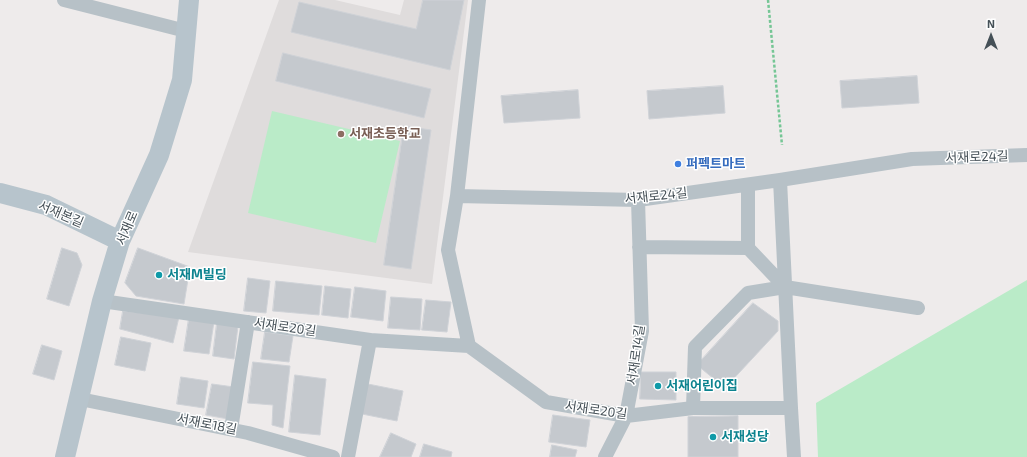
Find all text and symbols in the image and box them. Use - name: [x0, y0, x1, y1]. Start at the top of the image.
- north arrow: [971, 16, 1011, 56]
- text: N: [987, 17, 995, 30]
- place label: 서재초등학교: [349, 126, 421, 142]
- marker: 서재초등학교: [336, 129, 346, 139]
- street label: 서재로24길: [945, 148, 1009, 166]
- place label: 퍼펙트마트: [686, 156, 746, 172]
- marker: 퍼펙트마트: [673, 159, 683, 169]
- street label: 서재로24길: [624, 185, 688, 207]
- street label: 서재본길: [36, 197, 86, 231]
- street label: 서재로: [113, 208, 141, 248]
- place label: 서재M빌딩: [167, 267, 227, 283]
- marker: 서재M빌딩: [154, 270, 164, 280]
- street label: 서재로20길: [253, 315, 317, 339]
- street label: 서재로14길: [624, 324, 648, 386]
- place label: 서재어린이집: [666, 378, 738, 394]
- marker: 서재어린이집: [653, 381, 663, 391]
- street label: 서재로20길: [564, 398, 628, 422]
- street label: 서재로18길: [176, 411, 238, 437]
- place label: 서재성당: [721, 429, 769, 445]
- marker: 서재성당: [708, 432, 718, 442]

